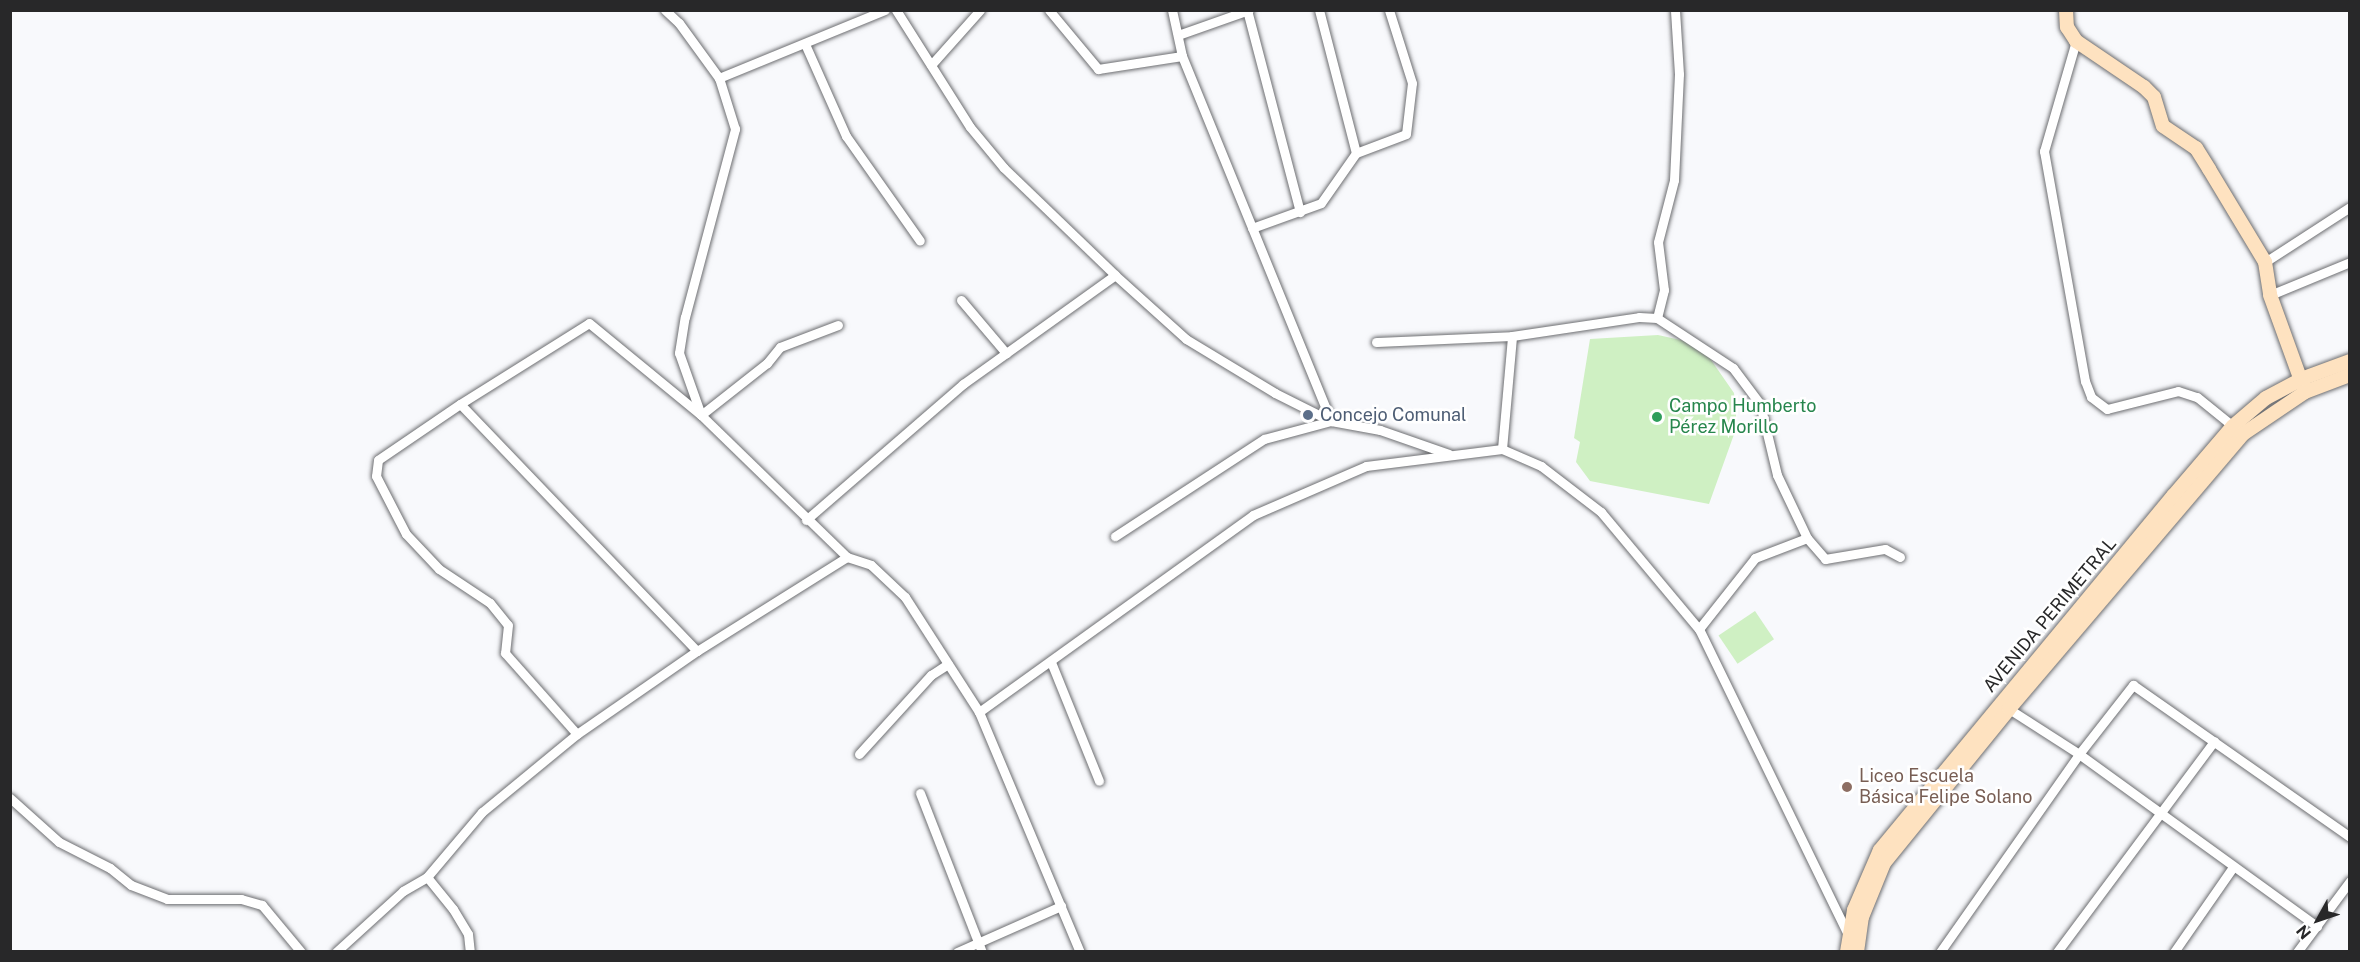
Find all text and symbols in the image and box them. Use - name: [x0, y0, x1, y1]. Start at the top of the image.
- place label: Campo Humberto Pérez Morillo: [1669, 396, 1817, 438]
- place label: Concejo Comunal: [1320, 404, 1467, 426]
- marker: Concejo Comunal: [1301, 408, 1315, 422]
- marker: Campo Humberto Pérez Morillo: [1650, 410, 1664, 424]
- street label: AVENIDA PERIMETRAL: [1979, 533, 2121, 697]
- place label: Liceo Escuela Básica Felipe Solano: [1859, 766, 2032, 808]
- marker: Liceo Escuela Básica Felipe Solano: [1840, 780, 1854, 794]
- north arrow: [2288, 890, 2348, 950]
- text: N: [2293, 921, 2315, 943]

